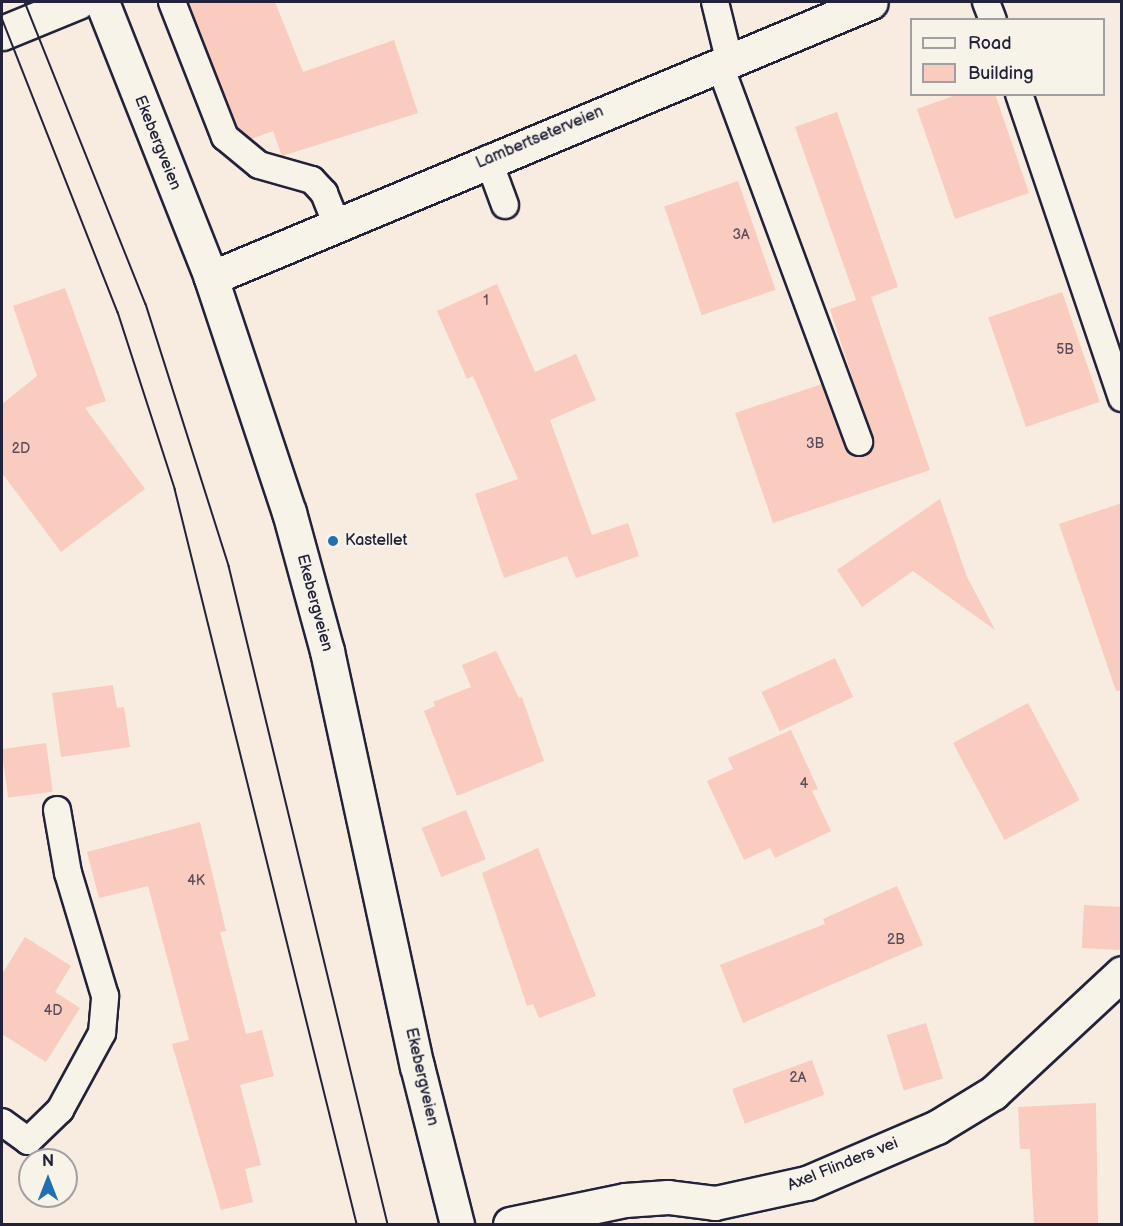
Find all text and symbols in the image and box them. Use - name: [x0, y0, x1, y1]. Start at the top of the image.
- legend: [910, 18, 1105, 96]
- text: Road: [968, 33, 1012, 54]
- text: Building: [968, 63, 1034, 84]
- street label: Ekebergveien: [129, 93, 185, 193]
- street label: Lambertseterveien: [473, 102, 607, 174]
- house number: 3A: [732, 227, 750, 243]
- house number: 1: [483, 293, 489, 309]
- house number: 5B: [1056, 342, 1074, 358]
- house number: 3B: [806, 436, 824, 452]
- house number: 2D: [12, 441, 30, 457]
- place label: Kastellet: [345, 531, 407, 551]
- marker: Kastellet: [326, 534, 340, 548]
- street label: Ekebergveien: [292, 552, 336, 654]
- house number: 4: [800, 776, 808, 792]
- house number: 4K: [187, 873, 205, 889]
- house number: 2B: [887, 932, 905, 948]
- house number: 4D: [44, 1003, 62, 1019]
- street label: Ekebergveien: [400, 1026, 442, 1128]
- house number: 2A: [790, 1070, 806, 1086]
- street label: Axel Flinders vei: [785, 1134, 901, 1196]
- north arrow: [18, 1148, 78, 1208]
- text: N: [42, 1152, 54, 1171]

